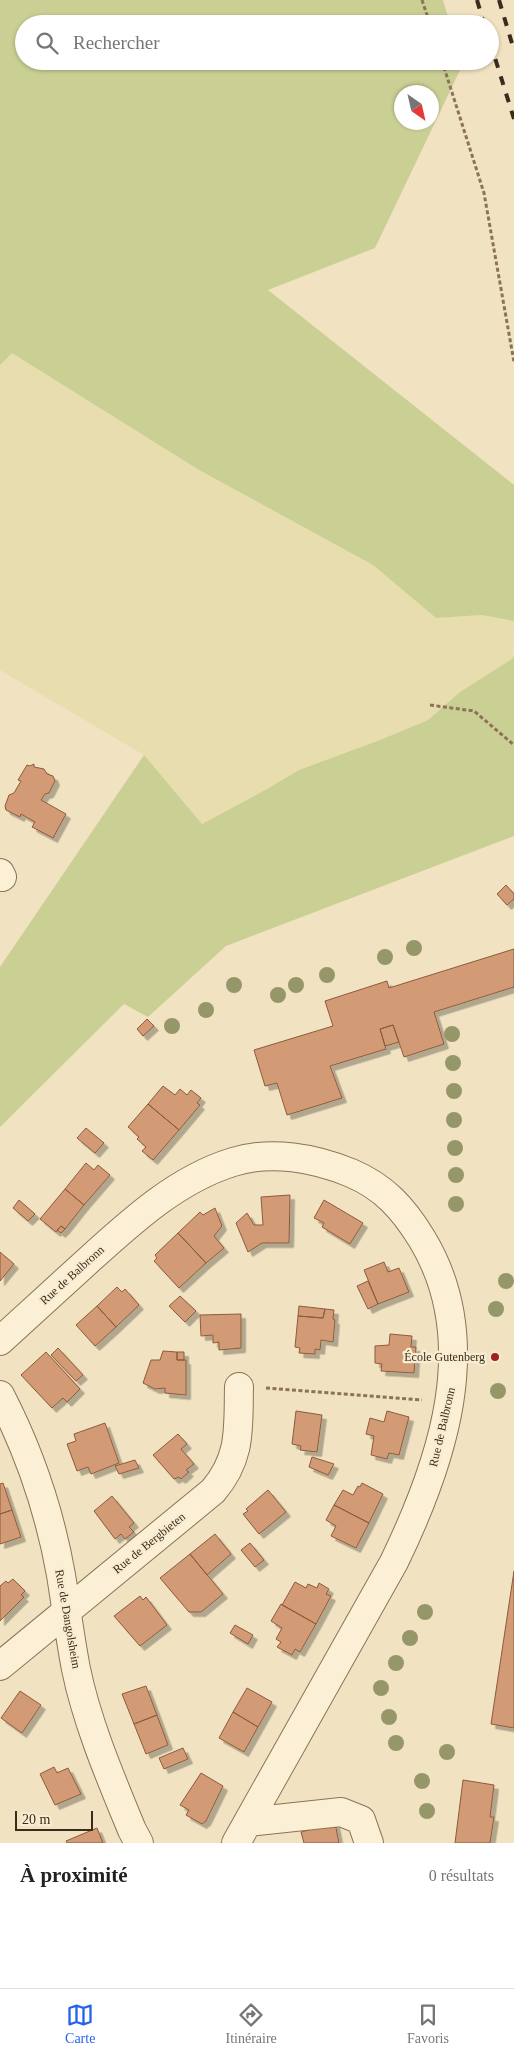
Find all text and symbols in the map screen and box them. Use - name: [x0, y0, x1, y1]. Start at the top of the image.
- search box: [15, 15, 499, 70]
- icon: search: [33, 29, 61, 57]
- text: Rechercher: [73, 32, 160, 53]
- north arrow: [394, 85, 439, 130]
- street label: Rue de Balbronn: [37, 1243, 107, 1307]
- place label: École Gutenberg: [404, 1350, 485, 1364]
- marker: École Gutenberg: [489, 1351, 501, 1363]
- street label: Rue de Balbronn: [426, 1386, 458, 1468]
- street label: Rue de Bergbieten: [110, 1510, 188, 1576]
- street label: Rue de Dangolsheim: [52, 1568, 84, 1670]
- scale bar: [15, 1808, 92, 1831]
- text: 20 m: [22, 1812, 50, 1827]
- text: À proximité: [20, 1863, 128, 1887]
- text: 0 résultats: [429, 1867, 494, 1884]
- tab: Carte: [65, 2001, 95, 2047]
- tab: Itinéraire: [226, 2001, 277, 2047]
- tab: Favoris: [407, 2001, 449, 2047]

